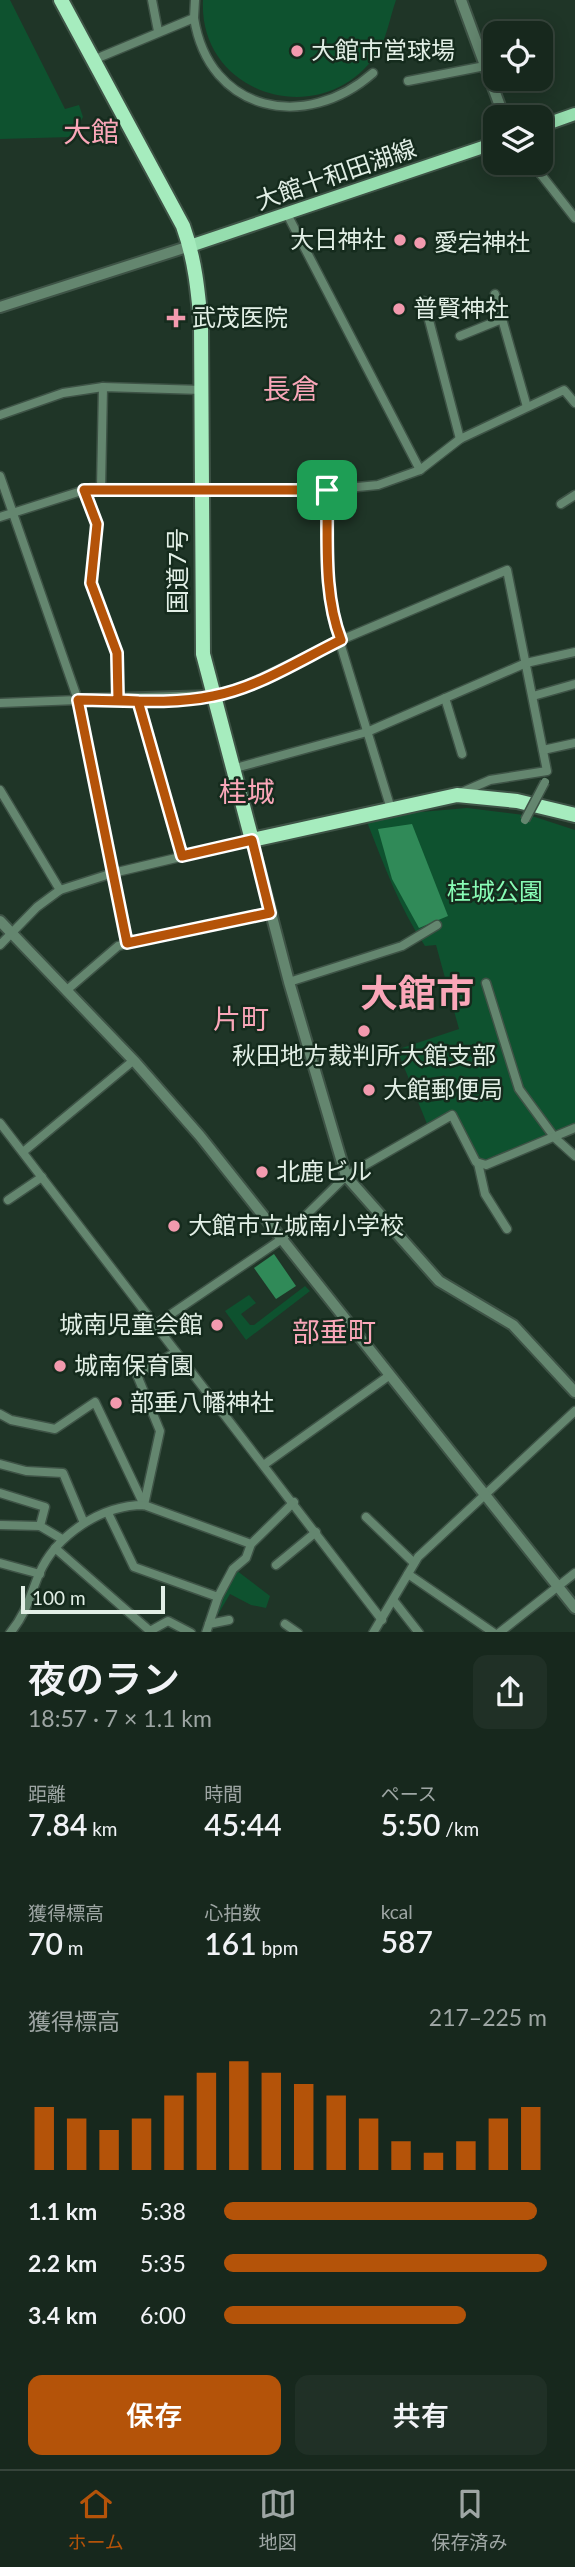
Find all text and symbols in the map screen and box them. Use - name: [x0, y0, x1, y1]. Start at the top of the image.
- map controls: [483, 21, 553, 175]
- button: locate: [483, 21, 553, 91]
- place label: 大館市営球場: [311, 35, 455, 64]
- marker: 大館市営球場: [289, 43, 305, 59]
- button: layers: [483, 105, 553, 175]
- district label: 大館: [63, 114, 119, 148]
- street label: 大館十和田湖線: [251, 133, 420, 215]
- place label: 大日神社: [290, 224, 386, 253]
- place label: 愛宕神社: [434, 227, 530, 256]
- marker: 大日神社: [392, 232, 408, 248]
- marker: 愛宕神社: [412, 235, 428, 251]
- place label: 普賢神社: [413, 293, 509, 322]
- marker: 普賢神社: [391, 301, 407, 317]
- place label: 武茂医院: [192, 302, 288, 331]
- marker: 武茂医院: [166, 308, 186, 328]
- district label: 長倉: [263, 371, 319, 405]
- pin: [297, 460, 357, 520]
- icon: arrive: [308, 471, 346, 509]
- street label: 国道7号: [162, 528, 191, 614]
- district label: 桂城: [219, 774, 275, 808]
- park label: 桂城公園: [447, 876, 543, 905]
- district label: 大館市: [360, 969, 474, 1015]
- district label: 片町: [213, 1001, 269, 1035]
- marker: 秋田地方裁判所大館支部: [356, 1023, 372, 1039]
- place label: 秋田地方裁判所大館支部: [232, 1040, 496, 1069]
- place label: 大館郵便局: [383, 1074, 503, 1103]
- marker: 大館郵便局: [361, 1082, 377, 1098]
- place label: 北鹿ビル: [276, 1156, 372, 1185]
- marker: 北鹿ビル: [254, 1164, 270, 1180]
- place label: 大館市立城南小学校: [188, 1210, 404, 1239]
- marker: 大館市立城南小学校: [166, 1218, 182, 1234]
- place label: 城南児童会館: [59, 1309, 203, 1338]
- district label: 部垂町: [292, 1314, 376, 1348]
- marker: 城南児童会館: [209, 1317, 225, 1333]
- place label: 城南保育園: [74, 1350, 194, 1379]
- marker: 城南保育園: [52, 1358, 68, 1374]
- place label: 部垂八幡神社: [130, 1387, 274, 1416]
- marker: 部垂八幡神社: [108, 1395, 124, 1411]
- scale bar: [21, 1584, 164, 1615]
- text: 100 m: [32, 1586, 86, 1609]
- text: 夜のラン: [28, 1655, 180, 1701]
- button: share: [473, 1655, 547, 1729]
- text: 18:57 · 7 × 1.1 km: [28, 1704, 212, 1732]
- text: 距離: [28, 1782, 66, 1805]
- text: 時間: [204, 1782, 242, 1805]
- text: ペース: [381, 1782, 437, 1805]
- text: 7.84: [28, 1806, 87, 1842]
- text: 45:44: [204, 1806, 282, 1842]
- text: 5:50: [381, 1806, 440, 1842]
- text: km: [87, 1817, 117, 1840]
- text: /km: [440, 1817, 479, 1840]
- text: kcal: [381, 1900, 413, 1923]
- text: 獲得標高: [28, 1901, 104, 1924]
- text: 心拍数: [204, 1901, 261, 1924]
- text: 587: [381, 1923, 433, 1959]
- text: 70: [28, 1925, 63, 1961]
- text: 161: [204, 1925, 257, 1961]
- text: m: [63, 1936, 83, 1959]
- text: bpm: [257, 1936, 298, 1959]
- text: 217–225 m: [429, 2003, 547, 2031]
- text: 獲得標高: [28, 2007, 120, 2035]
- text: 1.1 km: [28, 2197, 97, 2225]
- text: 5:38: [140, 2197, 186, 2225]
- text: 2.2 km: [28, 2249, 97, 2277]
- text: 5:35: [140, 2249, 186, 2277]
- text: 3.4 km: [28, 2301, 97, 2329]
- text: 6:00: [140, 2301, 186, 2329]
- button: 保存: [28, 2375, 281, 2455]
- button: 共有: [295, 2375, 547, 2455]
- tab: ホーム: [67, 2485, 124, 2554]
- tab: 地図: [259, 2485, 297, 2554]
- tab: 保存済み: [432, 2485, 508, 2554]

